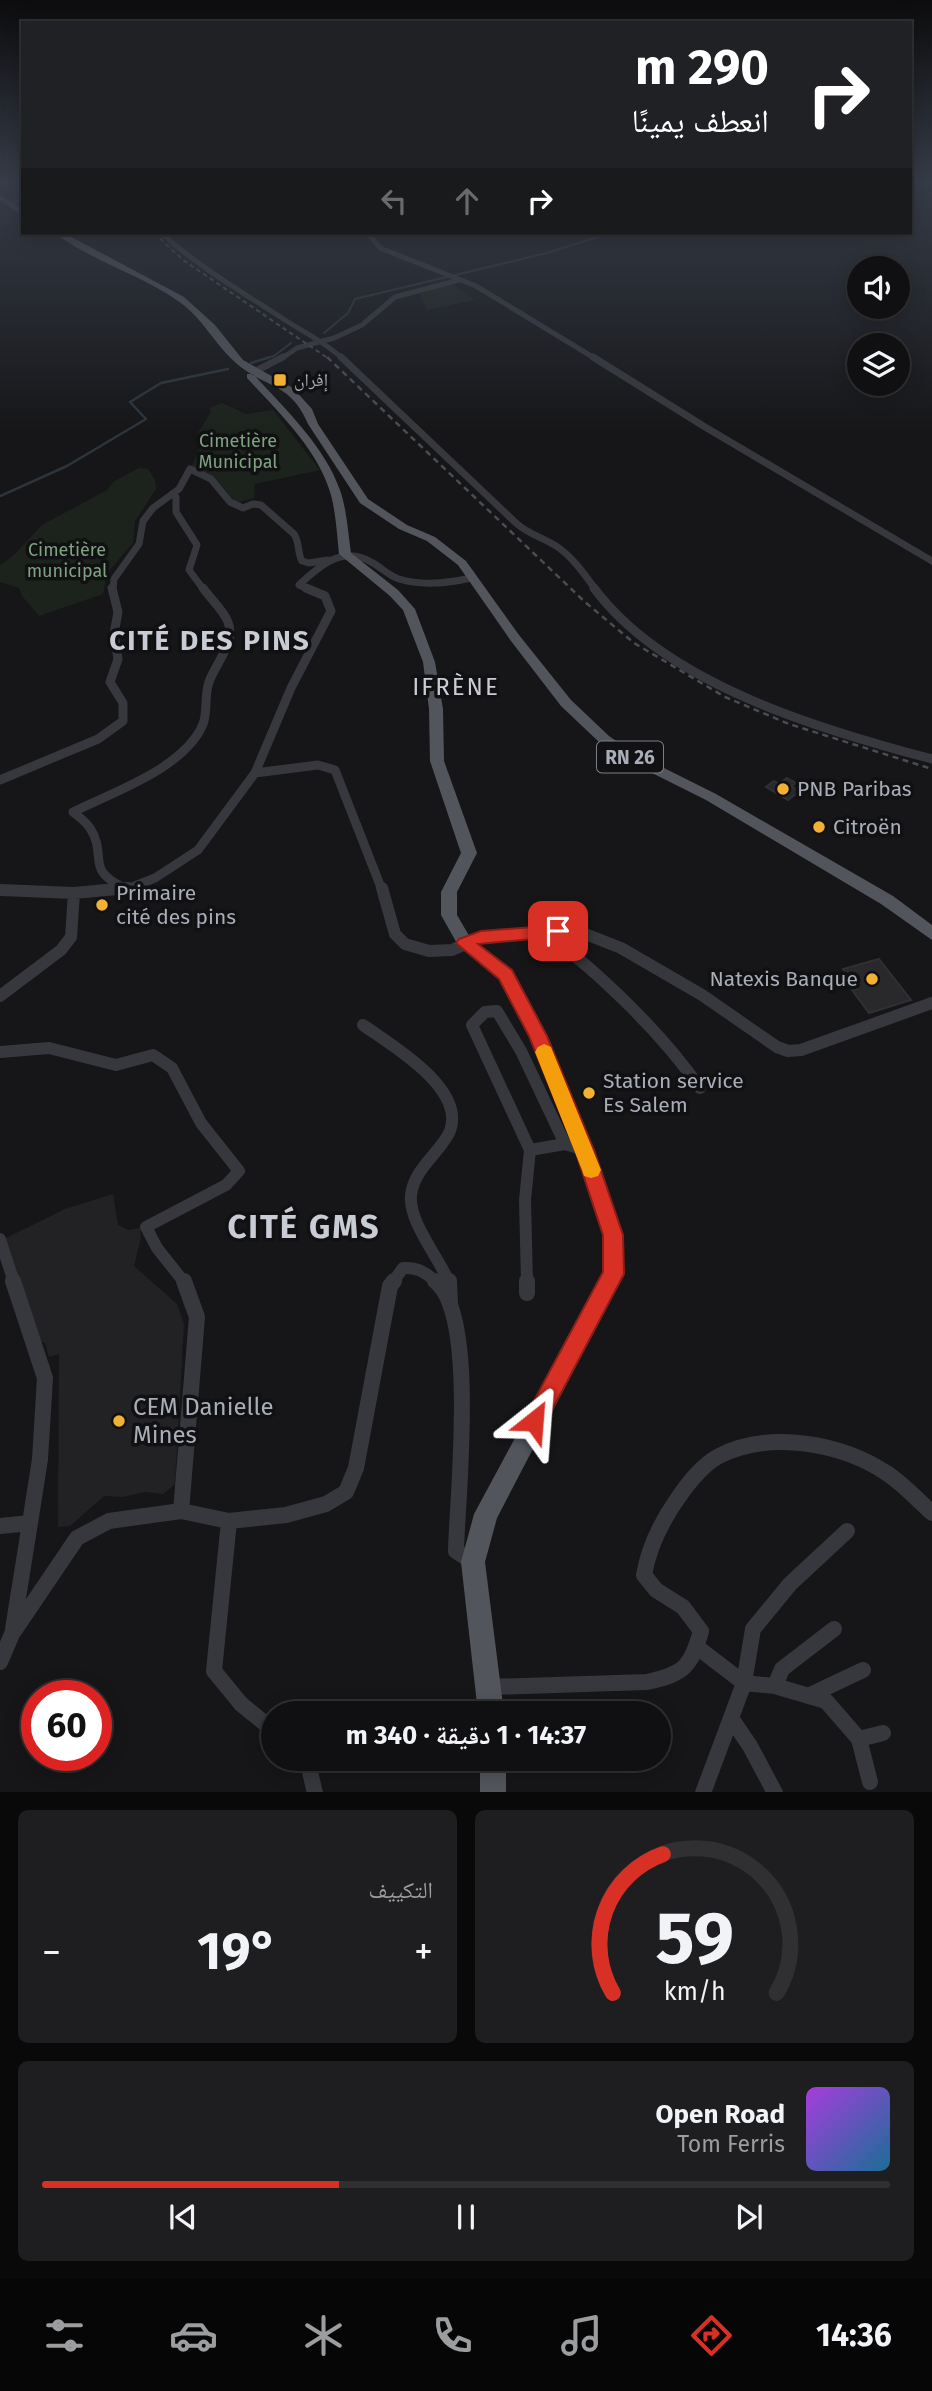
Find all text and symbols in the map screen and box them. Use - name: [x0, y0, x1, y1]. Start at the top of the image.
- text: 290 m: [635, 38, 769, 97]
- icon: right: [793, 49, 884, 140]
- text: انعطف يمينًا: [631, 102, 769, 140]
- icon: left: [375, 182, 413, 220]
- icon: ahead: [448, 182, 486, 220]
- icon: right: [521, 182, 559, 220]
- map controls: [847, 256, 910, 396]
- button: sound: [847, 256, 910, 319]
- button: layers: [847, 333, 910, 396]
- place label: إفران: [294, 369, 328, 392]
- marker: إفران: [272, 372, 288, 388]
- park label: Cimetière Municipal: [198, 430, 278, 473]
- park label: Cimetière municipal: [27, 539, 107, 582]
- district label: CITÉ DES PINS: [109, 623, 311, 657]
- district label: IFRÈNE: [412, 672, 500, 701]
- road number: RN 26: [597, 742, 663, 772]
- place label: PNB Paribas: [797, 776, 912, 802]
- marker: PNB Paribas: [775, 781, 791, 797]
- place label: Citroën: [833, 814, 902, 840]
- marker: Citroën: [811, 819, 827, 835]
- place label: Primaire cité des pins: [116, 880, 236, 930]
- marker: Primaire cité des pins: [94, 897, 110, 913]
- pin: [528, 901, 588, 961]
- icon: arrive: [539, 912, 577, 950]
- place label: Natexis Banque: [710, 966, 858, 992]
- marker: Natexis Banque: [864, 971, 880, 987]
- place label: Station service Es Salem: [603, 1068, 744, 1118]
- marker: Station service Es Salem: [581, 1085, 597, 1101]
- district label: CITÉ GMS: [227, 1206, 381, 1247]
- position arrow: [497, 1384, 571, 1458]
- place label: CEM Danielle Mines: [133, 1393, 274, 1449]
- marker: CEM Danielle Mines: [111, 1413, 127, 1429]
- speed limit sign: 60: [21, 1680, 112, 1771]
- text: 14:37 · 1 دقيقة · 340 m: [346, 1720, 586, 1751]
- text: التكييف: [368, 1876, 433, 1904]
- text: 59: [655, 1895, 734, 1982]
- text: 19°: [197, 1920, 278, 1983]
- text: −: [42, 1929, 61, 1975]
- text: +: [414, 1929, 433, 1975]
- text: km/h: [664, 1976, 725, 2006]
- text: Open Road: [656, 2099, 785, 2130]
- text: Tom Ferris: [677, 2130, 785, 2158]
- icon: previous: [164, 2198, 202, 2236]
- icon: pause: [447, 2198, 485, 2236]
- icon: next: [730, 2198, 768, 2236]
- icon: filters: [40, 2311, 89, 2360]
- icon: car: [169, 2311, 218, 2360]
- icon: climate: [299, 2311, 348, 2360]
- icon: phone: [428, 2311, 477, 2360]
- icon: music: [557, 2311, 606, 2360]
- icon: directions: [687, 2311, 736, 2360]
- text: 14:36: [816, 2316, 892, 2354]

